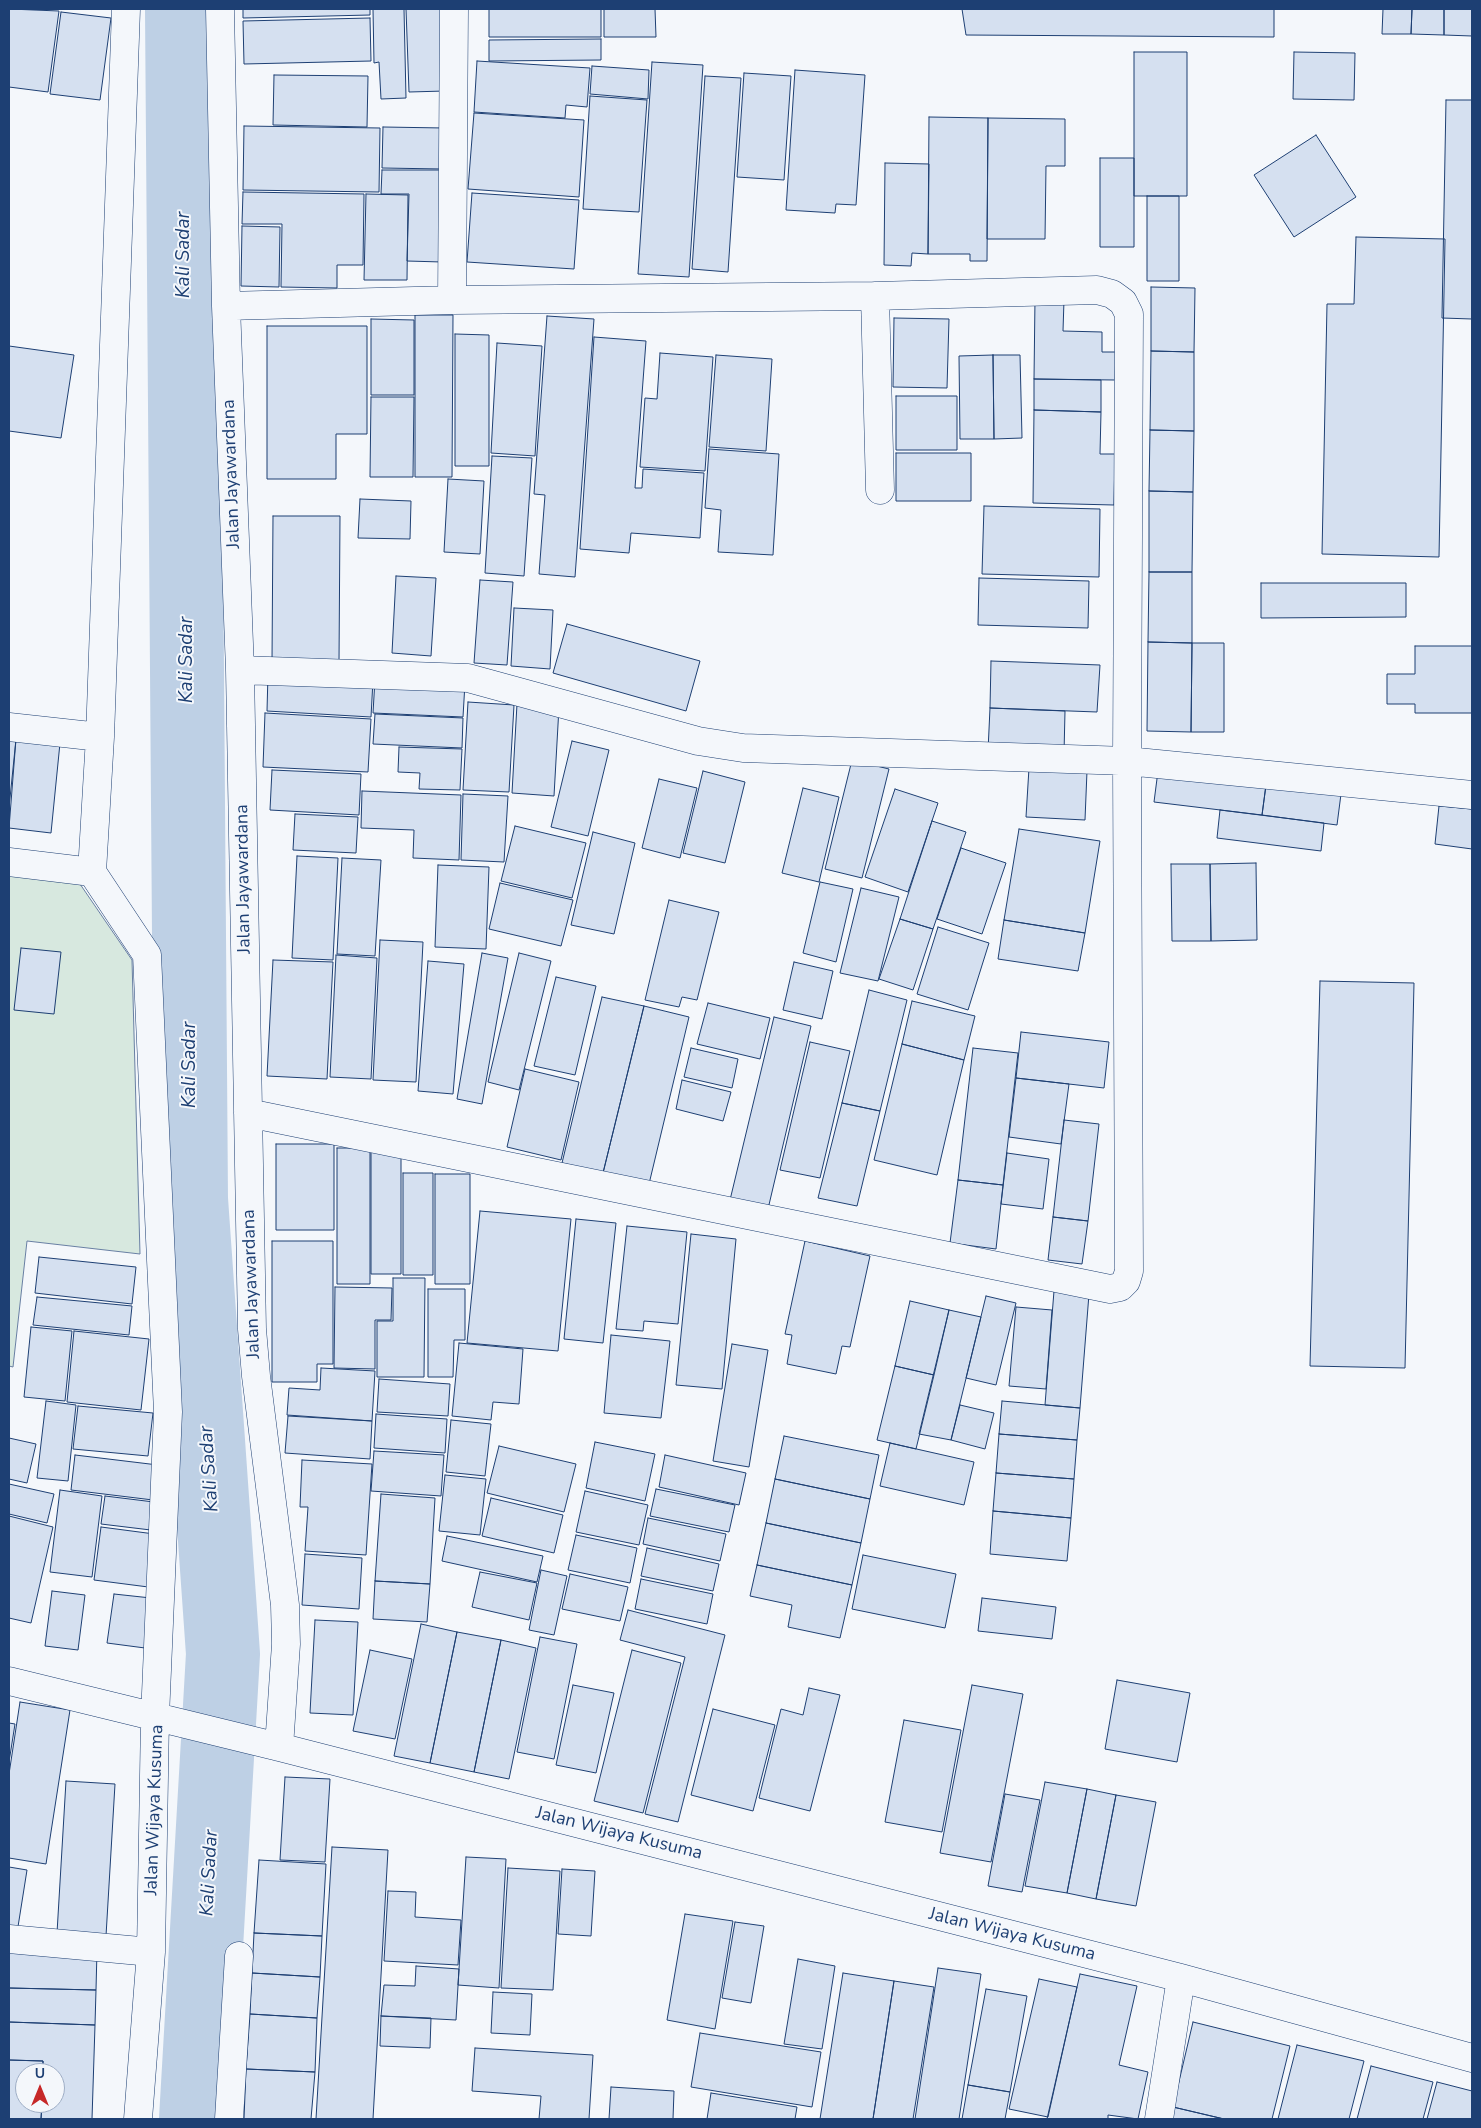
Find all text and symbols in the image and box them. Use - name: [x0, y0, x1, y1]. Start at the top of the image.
- water label: Kali Sadar: [173, 212, 195, 298]
- street label: Jalan Jayawardana: [219, 399, 245, 549]
- water label: Kali Sadar: [176, 617, 198, 703]
- street label: Jalan Jayawardana: [232, 804, 256, 954]
- water label: Kali Sadar: [179, 1022, 201, 1108]
- street label: Jalan Jayawardana: [239, 1209, 265, 1359]
- water label: Kali Sadar: [196, 1425, 224, 1513]
- street label: Jalan Wijaya Kusuma: [141, 1724, 169, 1896]
- street label: Jalan Wijaya Kusuma: [533, 1803, 705, 1865]
- water label: Kali Sadar: [196, 1829, 224, 1917]
- street label: Jalan Wijaya Kusuma: [926, 1904, 1098, 1966]
- north arrow: [15, 2063, 65, 2113]
- text: U: [35, 2064, 45, 2083]

